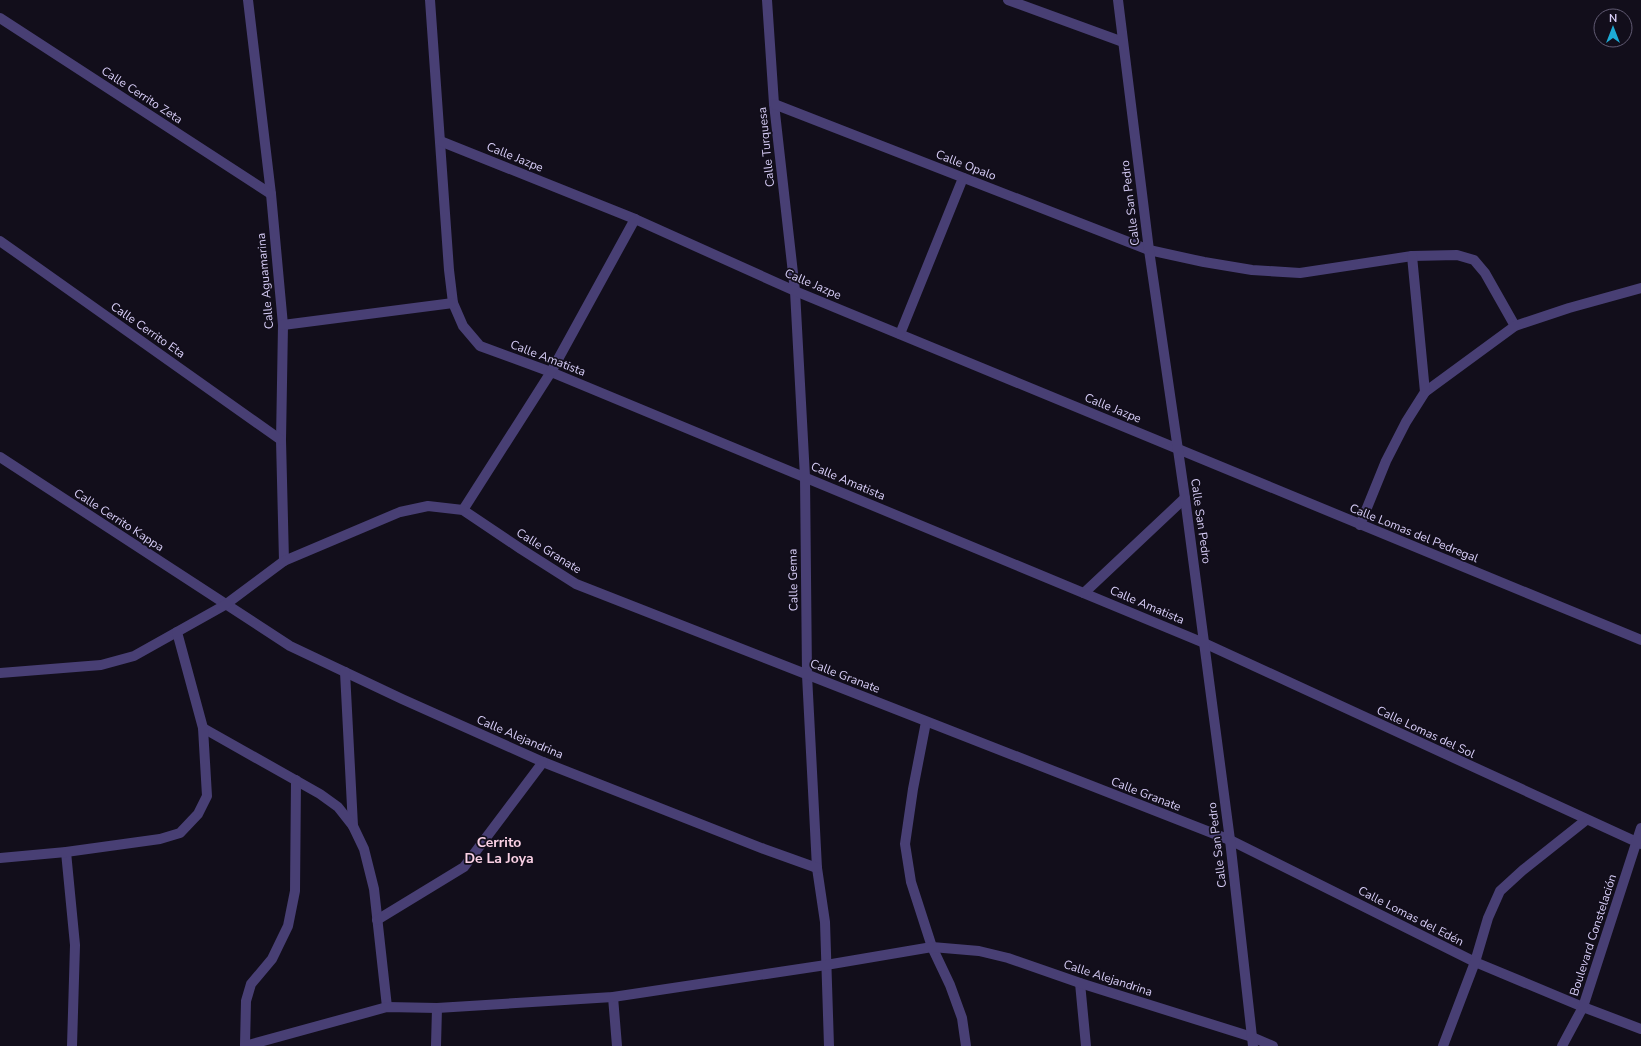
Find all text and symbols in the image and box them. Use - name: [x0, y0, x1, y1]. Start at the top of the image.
- north arrow: [1593, 8, 1633, 48]
- text: N: [1609, 11, 1617, 26]
- street label: Calle Cerrito Zeta: [98, 63, 186, 127]
- street label: Calle Turquesa: [754, 106, 778, 188]
- street label: Calle Jazpe: [484, 138, 546, 176]
- street label: Calle Opalo: [933, 146, 999, 184]
- street label: Calle San Pedro: [1117, 159, 1143, 247]
- street label: Calle Aguamarina: [253, 232, 277, 330]
- street label: Calle Jazpe: [782, 265, 844, 303]
- street label: Calle Cerrito Eta: [108, 298, 188, 362]
- street label: Calle Amatista: [508, 336, 588, 380]
- street label: Calle Jazpe: [1082, 389, 1144, 427]
- street label: Calle Amatista: [808, 458, 888, 504]
- street label: Calle San Pedro: [1187, 477, 1215, 565]
- street label: Calle Cerrito Kappa: [71, 485, 167, 555]
- street label: Calle Lomas del Pedregal: [1347, 500, 1481, 566]
- street label: Calle Granate: [513, 525, 585, 577]
- street label: Calle Gema: [784, 549, 802, 611]
- street label: Calle Amatista: [1107, 582, 1187, 628]
- street label: Calle Granate: [808, 655, 882, 697]
- street label: Calle Lomas del Sol: [1374, 702, 1478, 762]
- street label: Calle Alejandrina: [474, 712, 566, 762]
- street label: Calle Granate: [1109, 773, 1183, 815]
- street label: Calle San Pedro: [1204, 801, 1230, 889]
- district label: Cerrito De La Joya: [464, 833, 534, 868]
- street label: Boulevard Constelación: [1566, 872, 1620, 998]
- street label: Calle Lomas del Edén: [1355, 882, 1467, 950]
- street label: Calle Alejandrina: [1061, 956, 1155, 1000]

